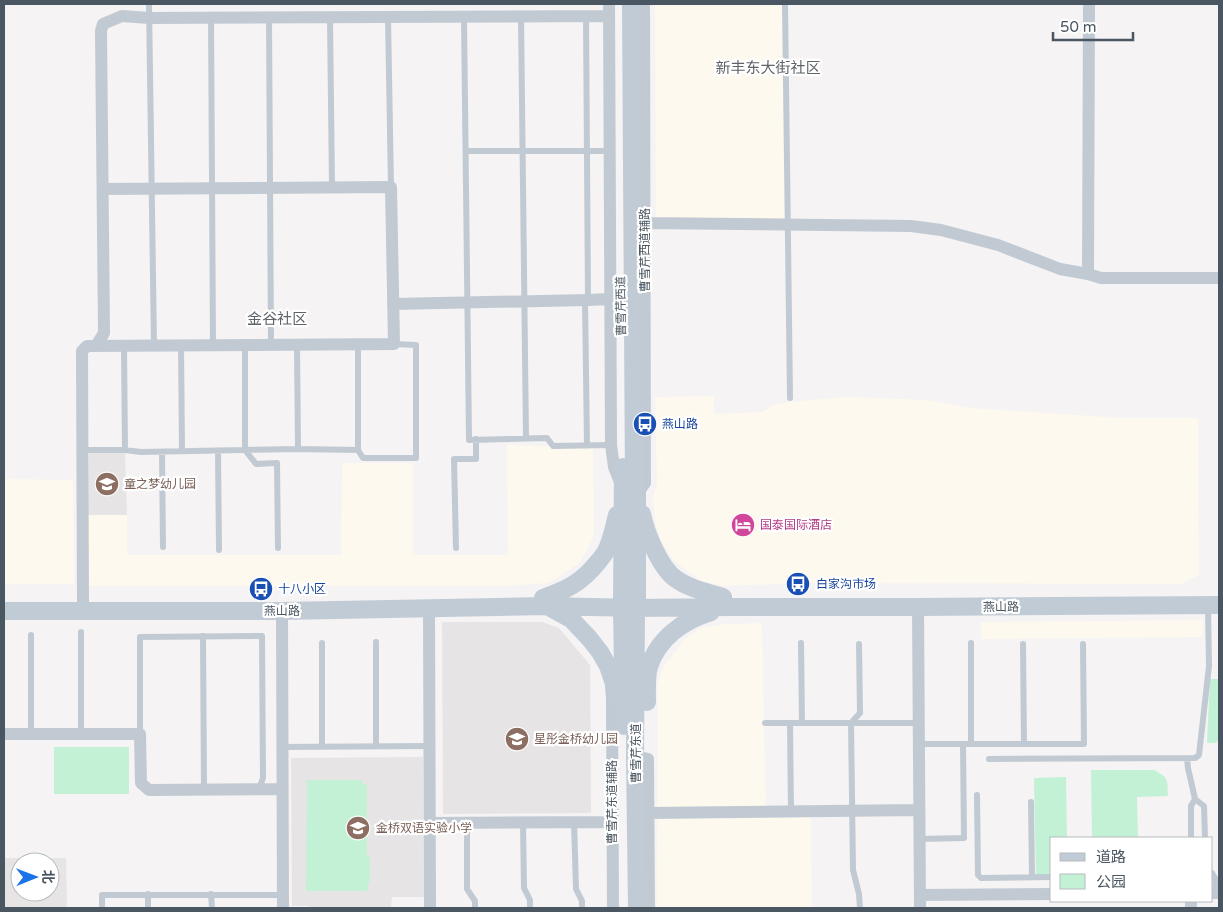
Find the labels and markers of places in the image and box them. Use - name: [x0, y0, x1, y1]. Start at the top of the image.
- bus stop icon: 燕山路: [632, 411, 658, 437]
- place label: 燕山路: [662, 417, 698, 431]
- school or university icon: 童之梦幼儿园: [94, 471, 120, 497]
- place label: 童之梦幼儿园: [124, 477, 196, 491]
- hotel icon: 国泰国际酒店: [730, 512, 756, 538]
- place label: 国泰国际酒店: [760, 518, 832, 532]
- bus stop icon: 白家沟市场: [785, 571, 811, 597]
- bus stop icon: 十八小区: [248, 576, 274, 602]
- place label: 白家沟市场: [816, 577, 876, 591]
- place label: 十八小区: [278, 582, 326, 596]
- school or university icon: 星彤金桥幼儿园: [504, 726, 530, 752]
- place label: 星彤金桥幼儿园: [534, 732, 618, 746]
- school or university icon: 金桥双语实验小学: [345, 815, 371, 841]
- place label: 金桥双语实验小学: [376, 821, 472, 835]

